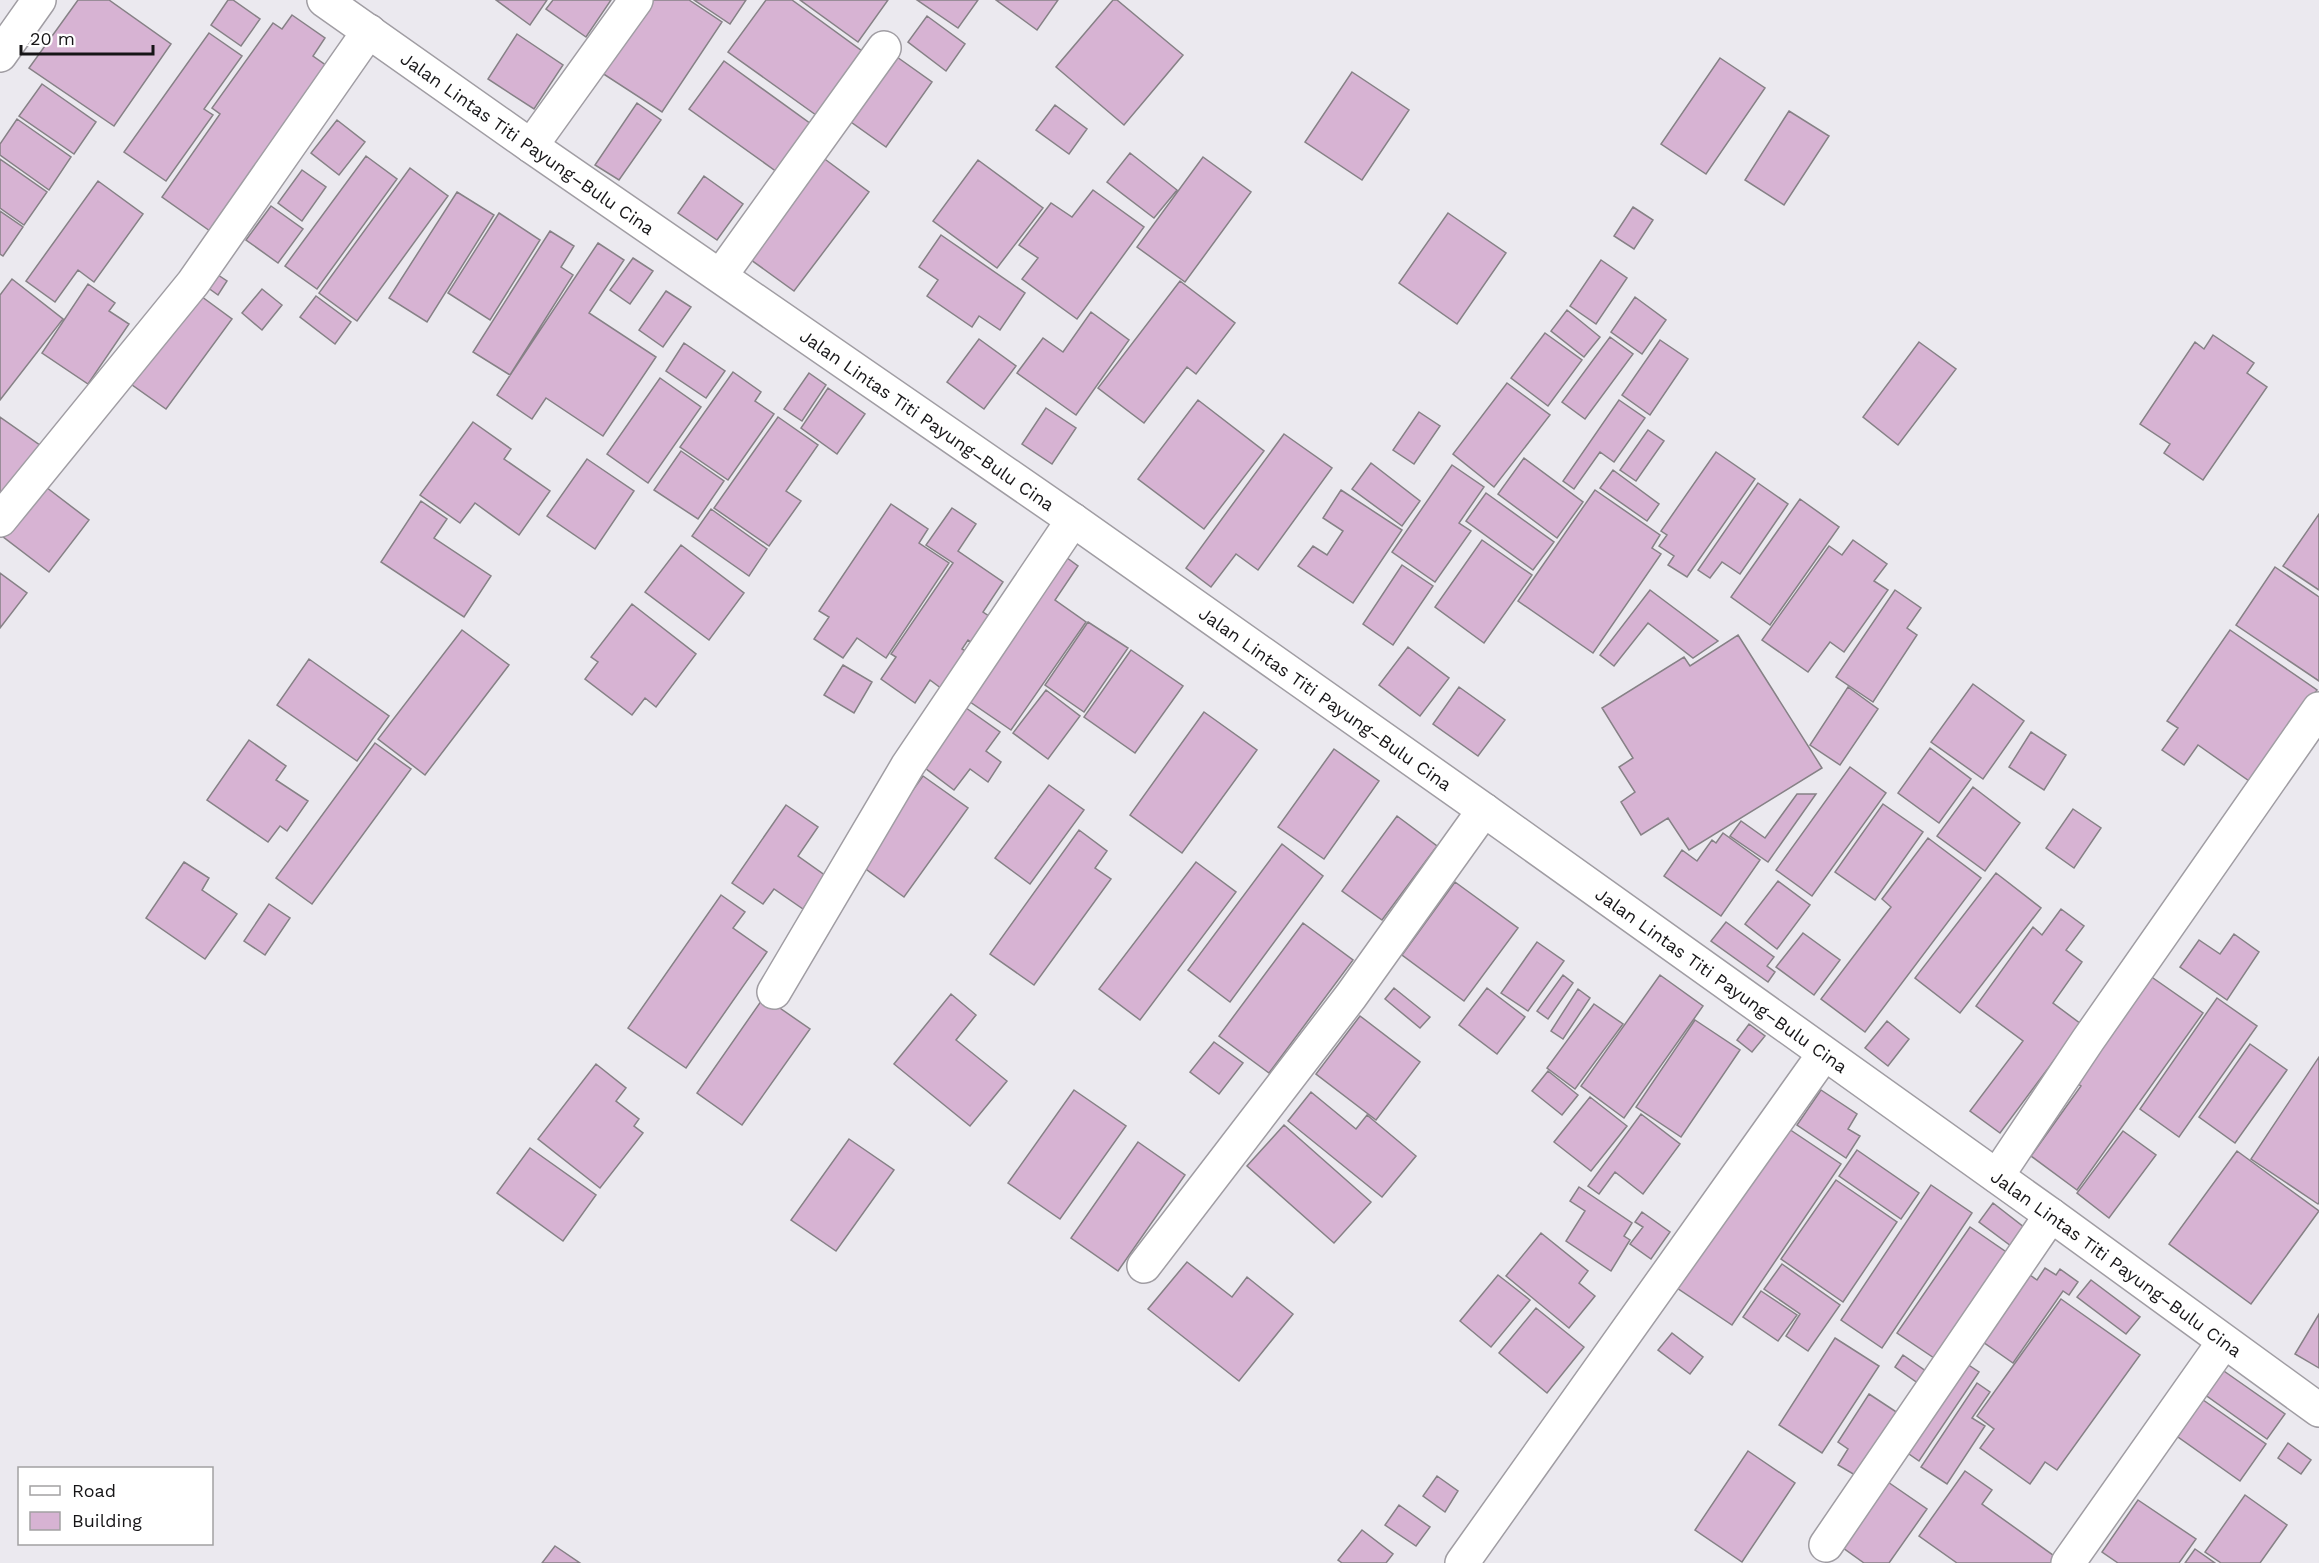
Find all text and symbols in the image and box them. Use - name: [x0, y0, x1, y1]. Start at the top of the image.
- scale bar: [21, 18, 153, 56]
- text: 20 m: [30, 28, 75, 49]
- street label: Jalan Lintas Titi Payung–Bulu Cina: [397, 47, 659, 239]
- street label: Jalan Lintas Titi Payung–Bulu Cina: [796, 324, 1059, 515]
- street label: Jalan Lintas Titi Payung–Bulu Cina: [1195, 602, 1456, 795]
- street label: Jalan Lintas Titi Payung–Bulu Cina: [1592, 883, 1852, 1077]
- street label: Jalan Lintas Titi Payung–Bulu Cina: [1987, 1165, 2246, 1361]
- legend: [18, 1467, 213, 1545]
- text: Road: [72, 1480, 116, 1501]
- text: Building: [72, 1510, 142, 1531]

